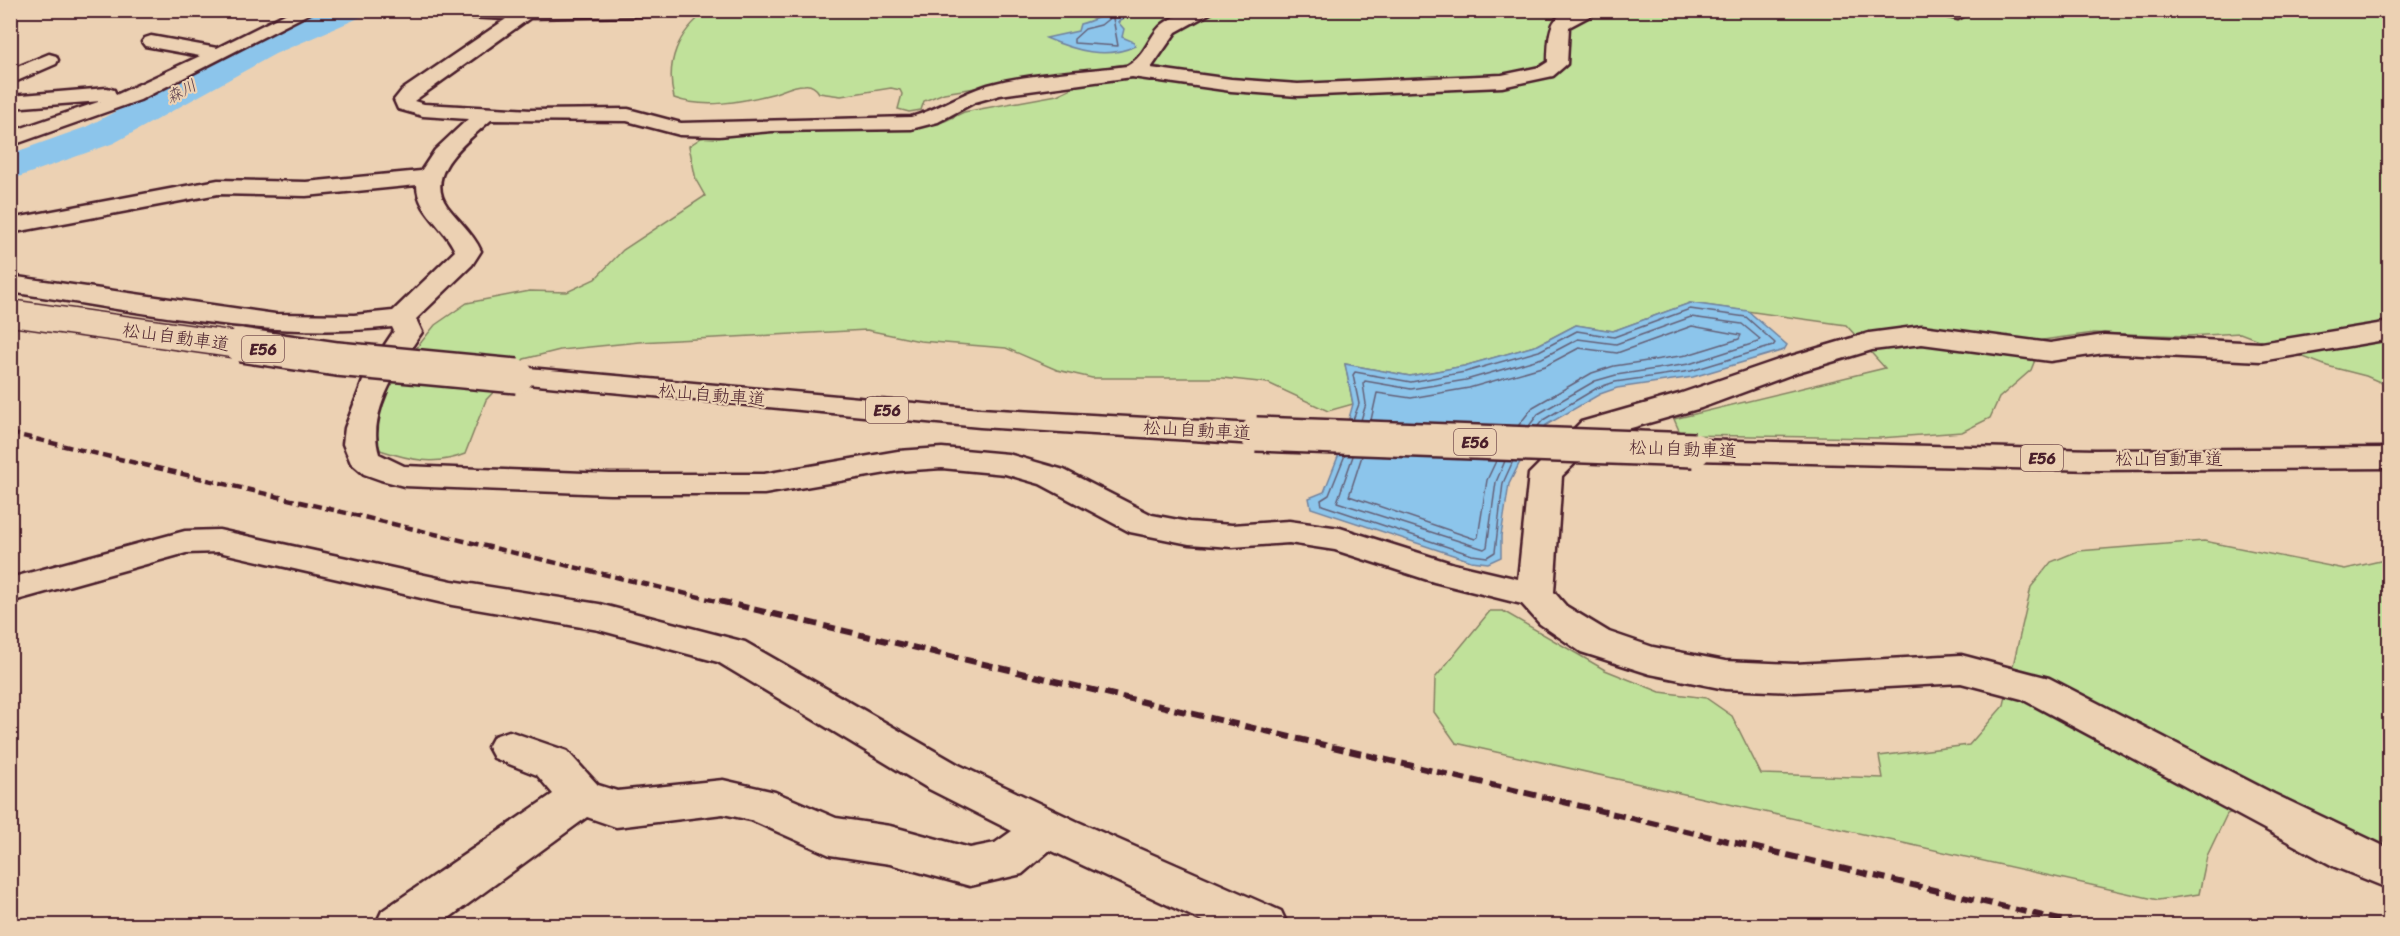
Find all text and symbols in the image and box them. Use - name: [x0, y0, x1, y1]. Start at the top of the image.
- water label: 森川: [160, 71, 202, 112]
- street label: 松山自動車道: [120, 314, 232, 360]
- road number: E56: [242, 336, 284, 362]
- street label: 松山自動車道: [657, 374, 767, 416]
- road number: E56: [866, 397, 908, 423]
- street label: 松山自動車道: [1142, 411, 1252, 449]
- road number: E56: [1454, 429, 1496, 455]
- street label: 松山自動車道: [1628, 431, 1738, 467]
- street label: 松山自動車道: [2115, 443, 2223, 475]
- road number: E56: [2021, 445, 2063, 471]

